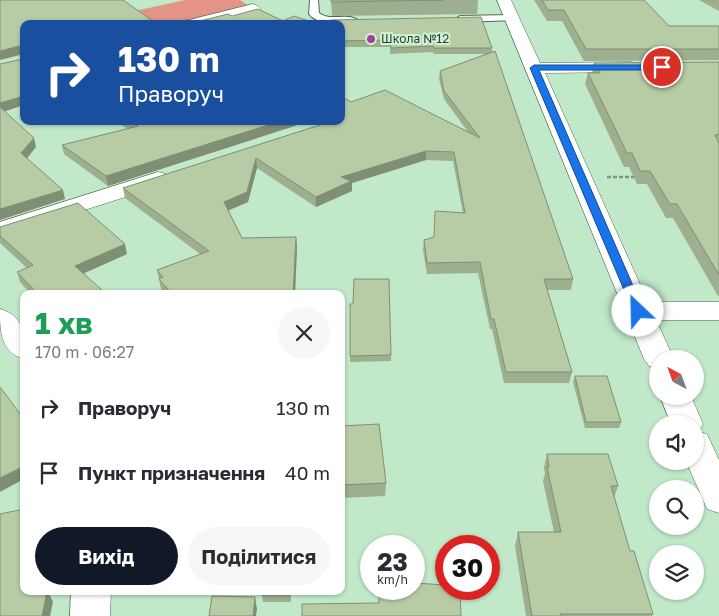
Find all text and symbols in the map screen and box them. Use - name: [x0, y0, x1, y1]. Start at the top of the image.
- place label: Школа №12: [381, 31, 449, 46]
- marker: Школа №12: [365, 33, 377, 45]
- text: 130 m: [118, 38, 220, 80]
- icon: right: [35, 40, 100, 105]
- pin: [641, 46, 683, 88]
- icon: arrive: [648, 53, 676, 81]
- text: Праворуч: [118, 80, 224, 107]
- position arrow: [611, 284, 663, 336]
- text: 1 хв: [35, 305, 93, 341]
- button: close: [278, 307, 330, 359]
- text: 170 m · 06:27: [35, 342, 134, 362]
- north arrow: [649, 350, 704, 405]
- map controls: [649, 350, 704, 600]
- icon: right: [35, 394, 63, 422]
- text: Праворуч: [78, 396, 171, 419]
- text: 130 m: [276, 396, 330, 419]
- button: sound: [649, 415, 704, 470]
- icon: arrive: [35, 459, 63, 487]
- text: Пункт призначення: [78, 461, 265, 484]
- text: 40 m: [285, 461, 330, 484]
- button: search: [649, 480, 704, 535]
- button: Вихід: [35, 527, 178, 585]
- button: Поділитися: [188, 527, 330, 585]
- speed limit sign: 30: [435, 535, 500, 600]
- button: layers: [649, 545, 704, 600]
- text: 23: [377, 546, 408, 577]
- text: km/h: [377, 572, 408, 587]

